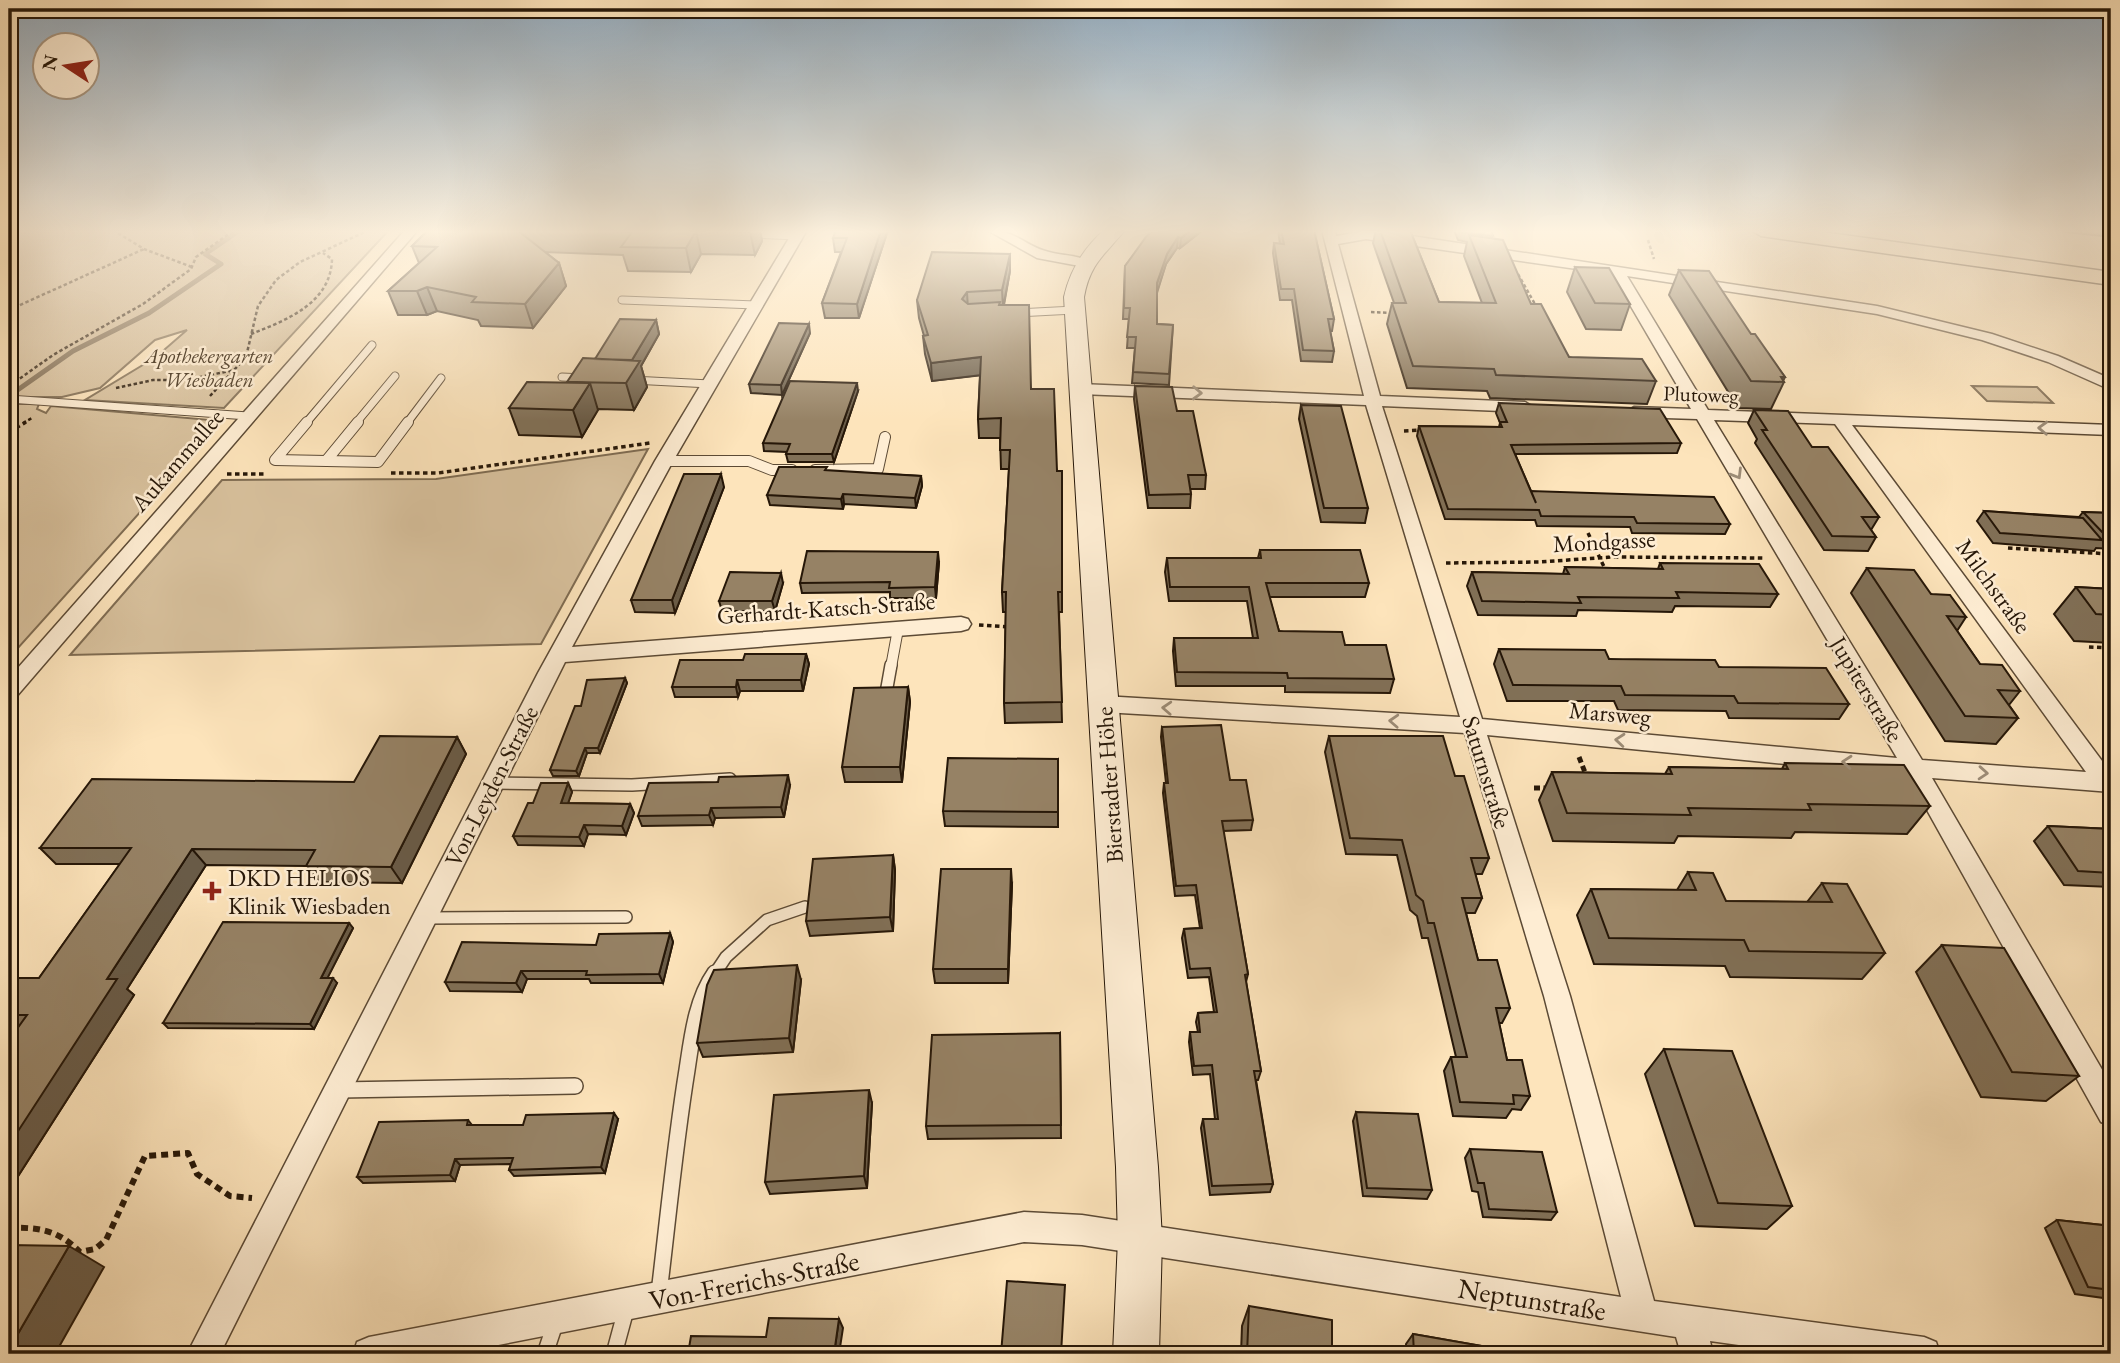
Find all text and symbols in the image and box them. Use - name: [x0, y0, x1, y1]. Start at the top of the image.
- north arrow: [32, 32, 102, 102]
- text: N: [36, 52, 64, 73]
- park label: Apothekergarten Wiesbaden: [143, 342, 273, 393]
- street label: Plutoweg: [1663, 379, 1740, 409]
- one-way arrow: [1192, 386, 1203, 401]
- street label: Aukammallee: [123, 402, 230, 519]
- one-way arrow: [2037, 420, 2048, 435]
- one-way arrow: [1728, 467, 1741, 480]
- street label: Mondgasse: [1552, 523, 1656, 559]
- street label: Milchstraße: [1949, 533, 2039, 639]
- street label: Gerhardt-Katsch-Straße: [716, 585, 936, 631]
- street label: Jupiterstraße: [1822, 629, 1911, 748]
- street label: Marsweg: [1568, 694, 1653, 732]
- street label: Von-Leyden-Straße: [437, 700, 545, 872]
- one-way arrow: [1161, 700, 1172, 715]
- street label: Bierstadter Höhe: [1088, 706, 1130, 864]
- street label: Saturnstraße: [1455, 712, 1519, 832]
- one-way arrow: [1388, 714, 1399, 729]
- one-way arrow: [1615, 733, 1626, 748]
- one-way arrow: [1841, 755, 1852, 770]
- one-way arrow: [1978, 766, 1989, 781]
- place label: DKD HELIOS Klinik Wiesbaden: [228, 862, 391, 921]
- marker: DKD HELIOS Klinik Wiesbaden: [202, 881, 222, 901]
- street label: Von-Frerichs-Straße: [646, 1242, 862, 1318]
- street label: Neptunstraße: [1455, 1270, 1609, 1328]

